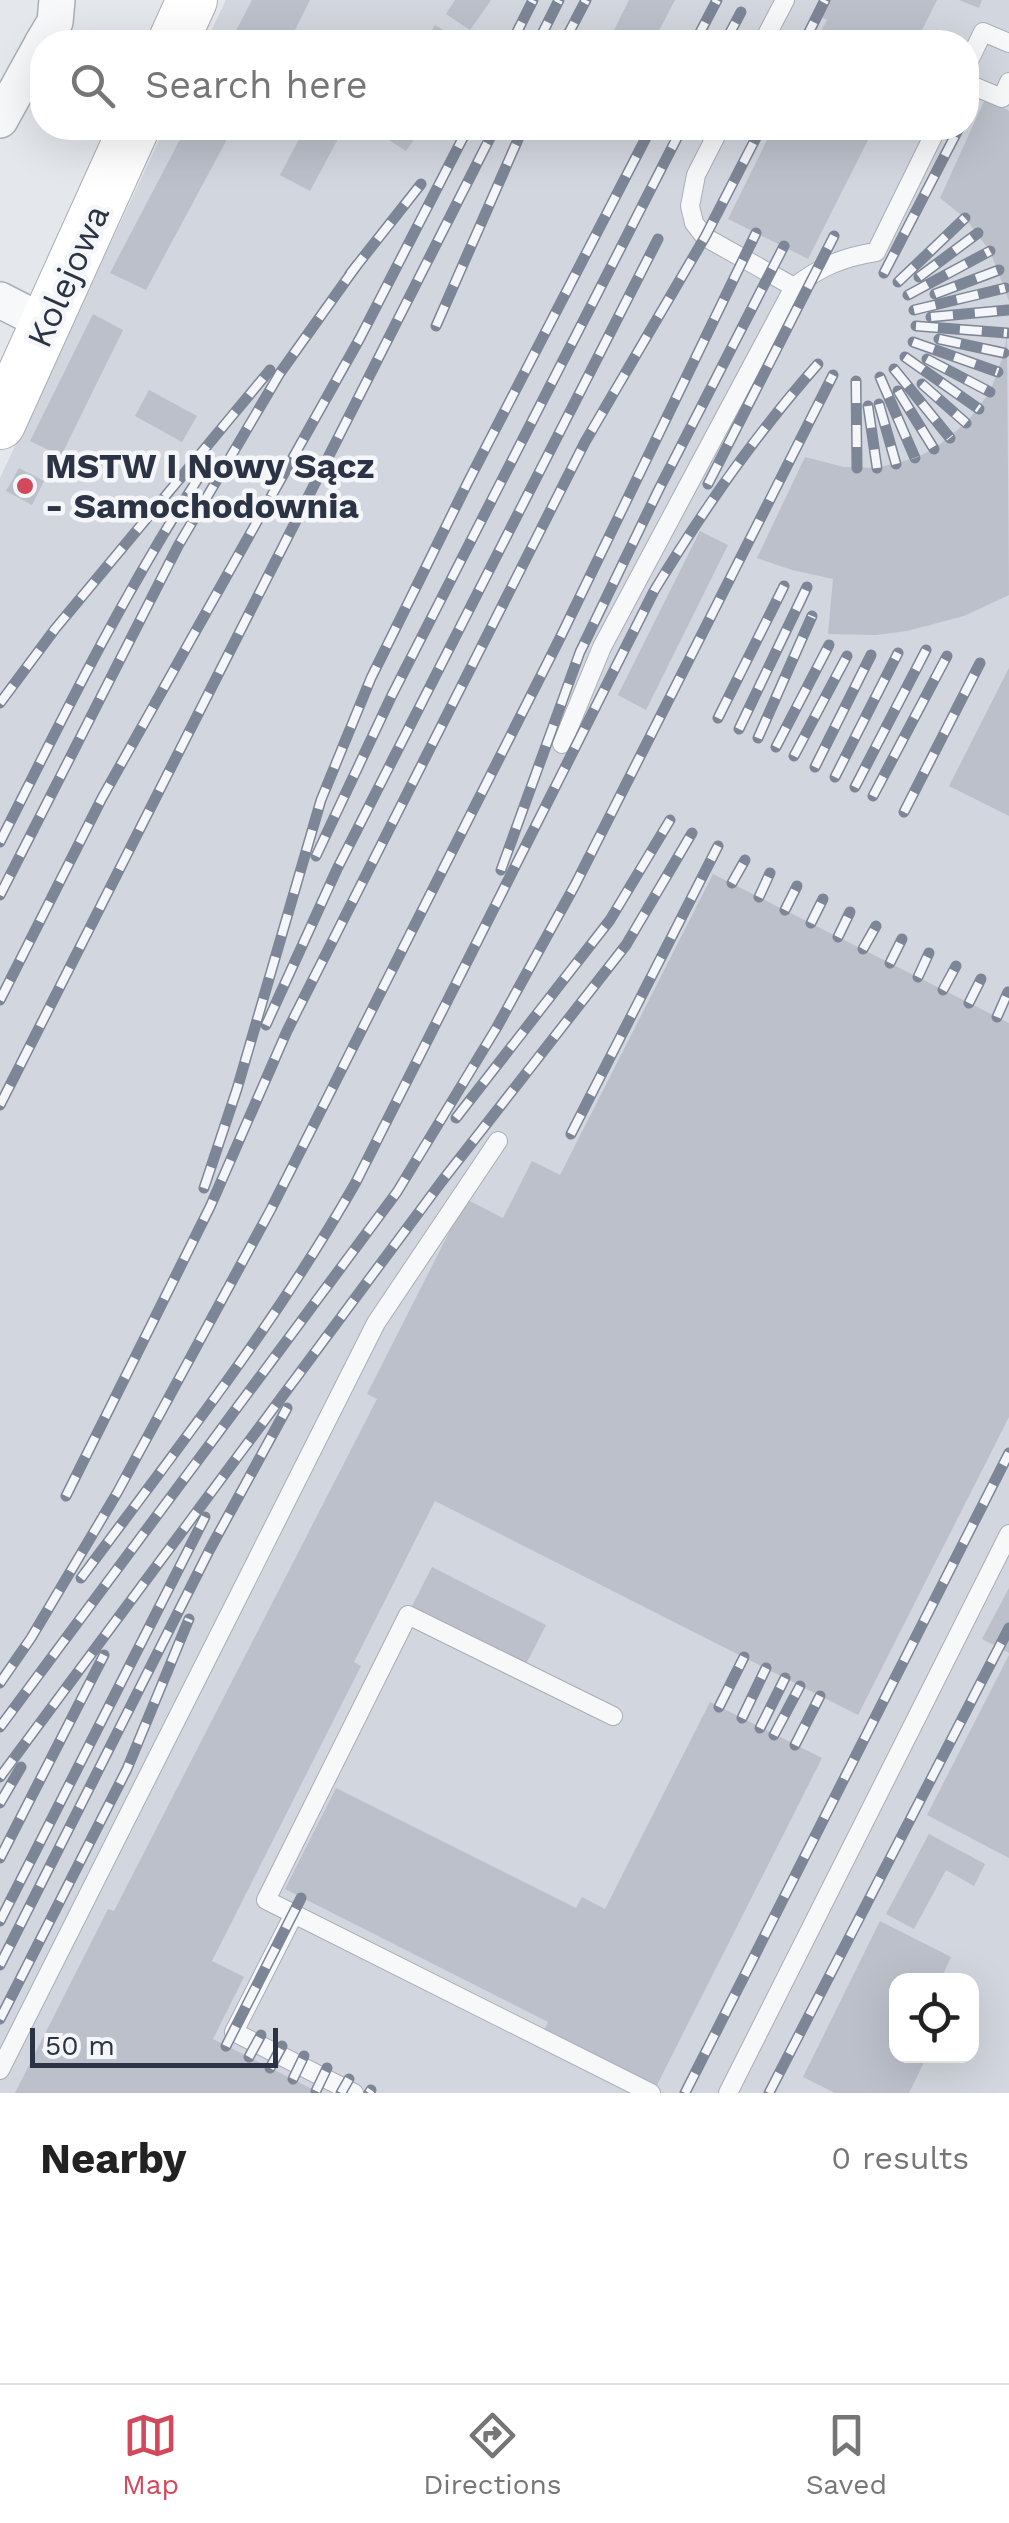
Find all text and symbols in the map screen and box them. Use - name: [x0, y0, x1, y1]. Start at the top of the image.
- search box: [30, 30, 979, 140]
- icon: search: [65, 58, 120, 113]
- text: Search here: [145, 63, 368, 107]
- street label: Kolejowa: [18, 198, 118, 354]
- place label: MSTW I Nowy Sącz - Samochodownia: [45, 445, 375, 527]
- marker: MSTW I Nowy Sącz - Samochodownia: [14, 475, 36, 497]
- map controls: [889, 1973, 979, 2063]
- button: locate: [889, 1973, 979, 2063]
- scale bar: [30, 2023, 278, 2068]
- text: 50 m: [45, 2029, 115, 2062]
- text: Nearby: [40, 2134, 187, 2183]
- text: 0 results: [831, 2139, 969, 2177]
- tab: Map: [122, 2408, 179, 2501]
- tab: Directions: [423, 2408, 562, 2501]
- tab: Saved: [806, 2408, 887, 2501]

